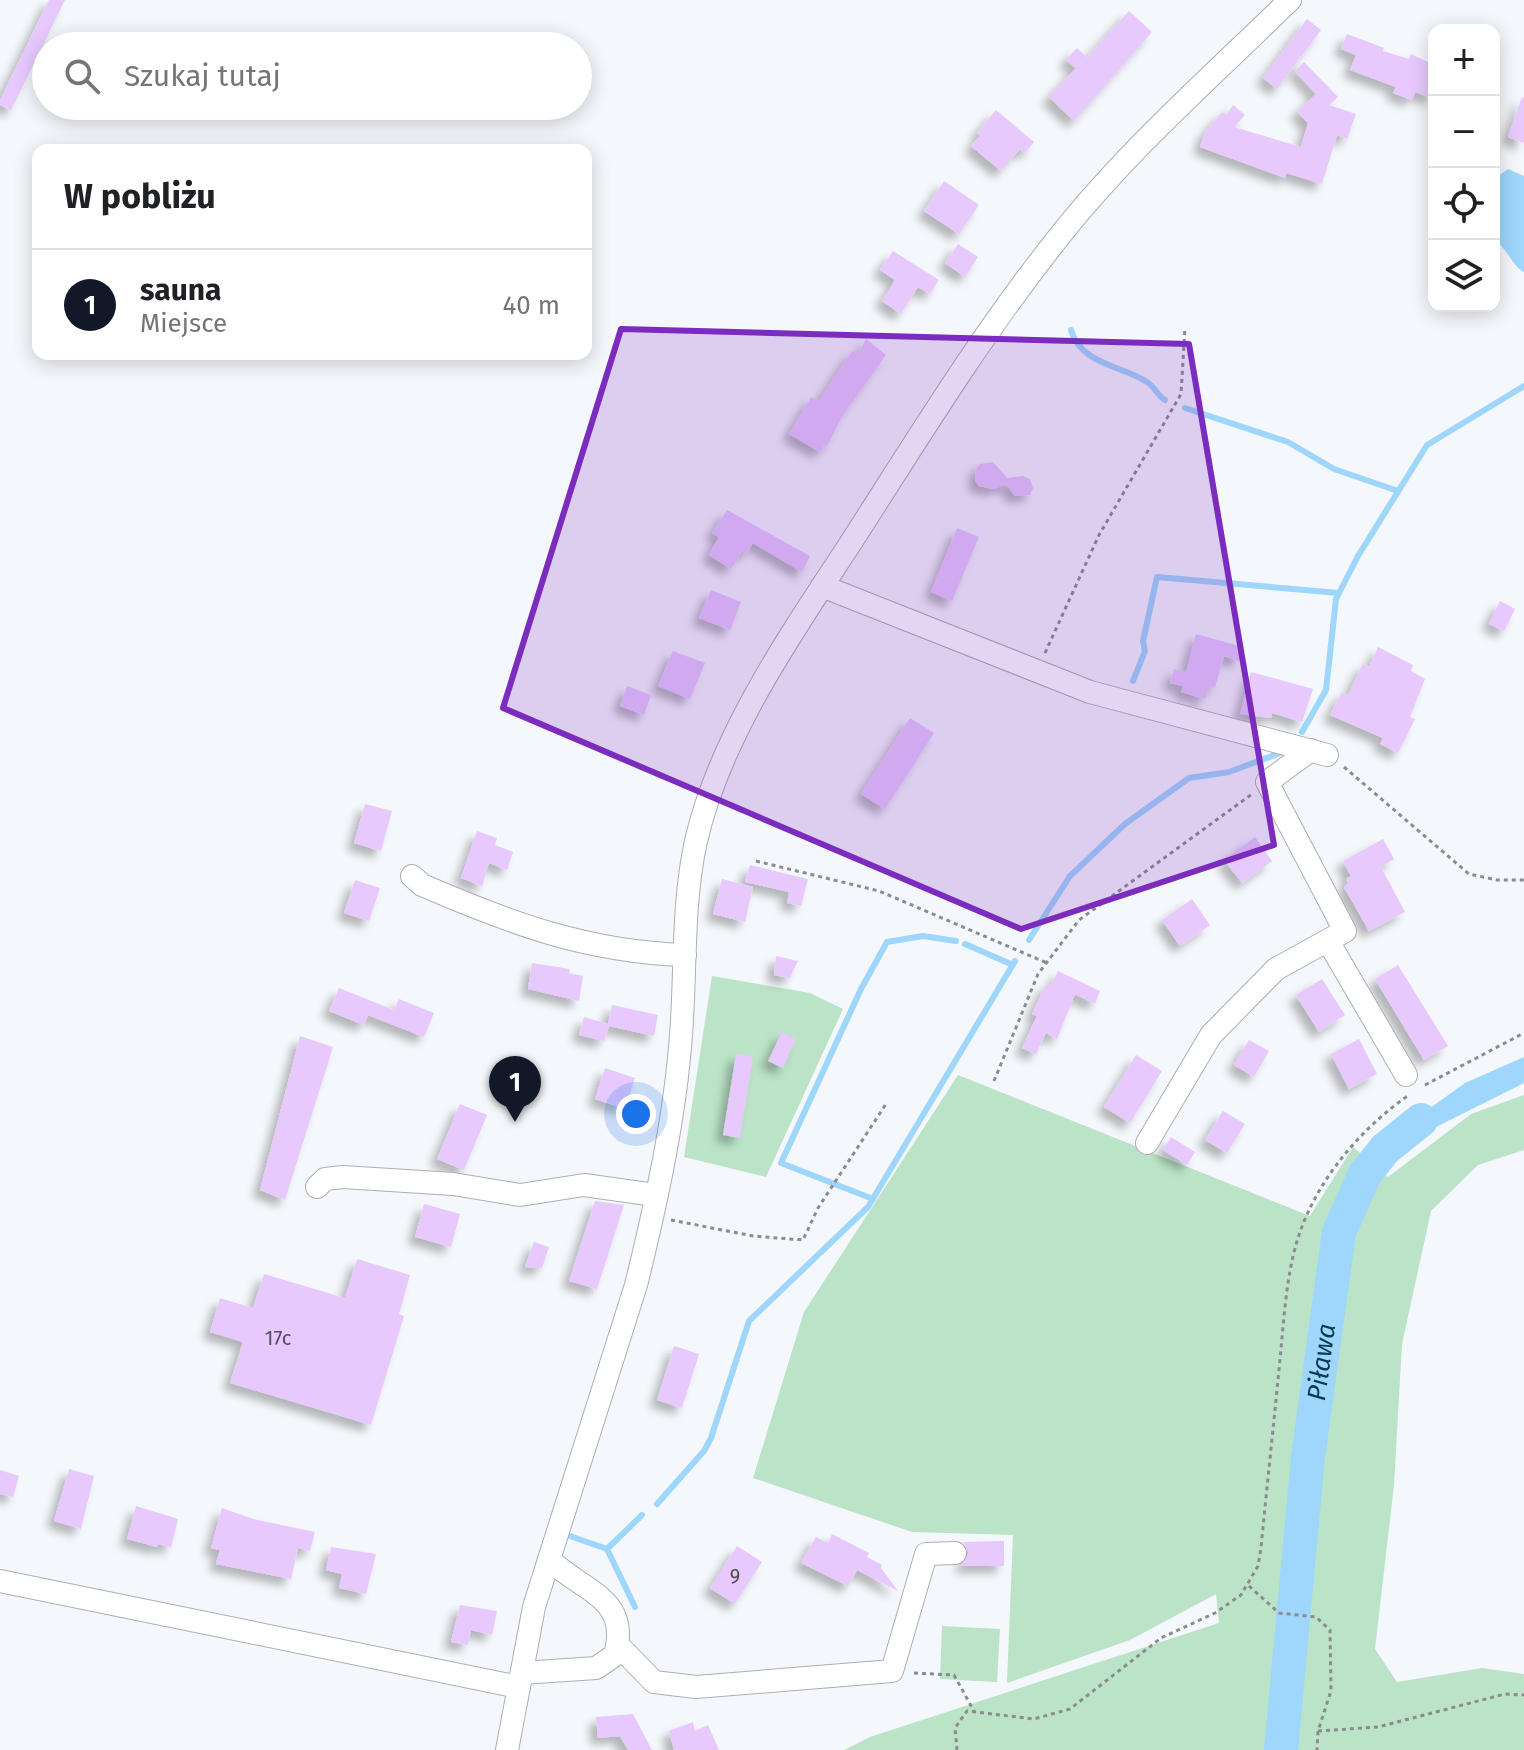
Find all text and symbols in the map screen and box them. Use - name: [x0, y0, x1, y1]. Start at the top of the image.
- map controls: [1428, 24, 1500, 312]
- button: +: [1428, 24, 1500, 96]
- search box: [32, 32, 592, 120]
- icon: search: [60, 54, 104, 98]
- text: Szukaj tutaj: [124, 58, 281, 94]
- button: −: [1428, 96, 1500, 168]
- button: locate: [1428, 168, 1500, 240]
- text: W pobliżu: [64, 176, 216, 217]
- button: layers: [1428, 240, 1500, 312]
- text: sauna: [140, 272, 222, 308]
- text: 1: [84, 290, 96, 321]
- text: 40 m: [502, 290, 560, 321]
- text: Miejsce: [140, 308, 227, 339]
- pin: 1: [489, 1056, 541, 1122]
- your location: [616, 1094, 656, 1134]
- water label: Piława: [1301, 1322, 1342, 1403]
- house number: 17c: [265, 1326, 291, 1350]
- house number: 9: [730, 1564, 740, 1588]

